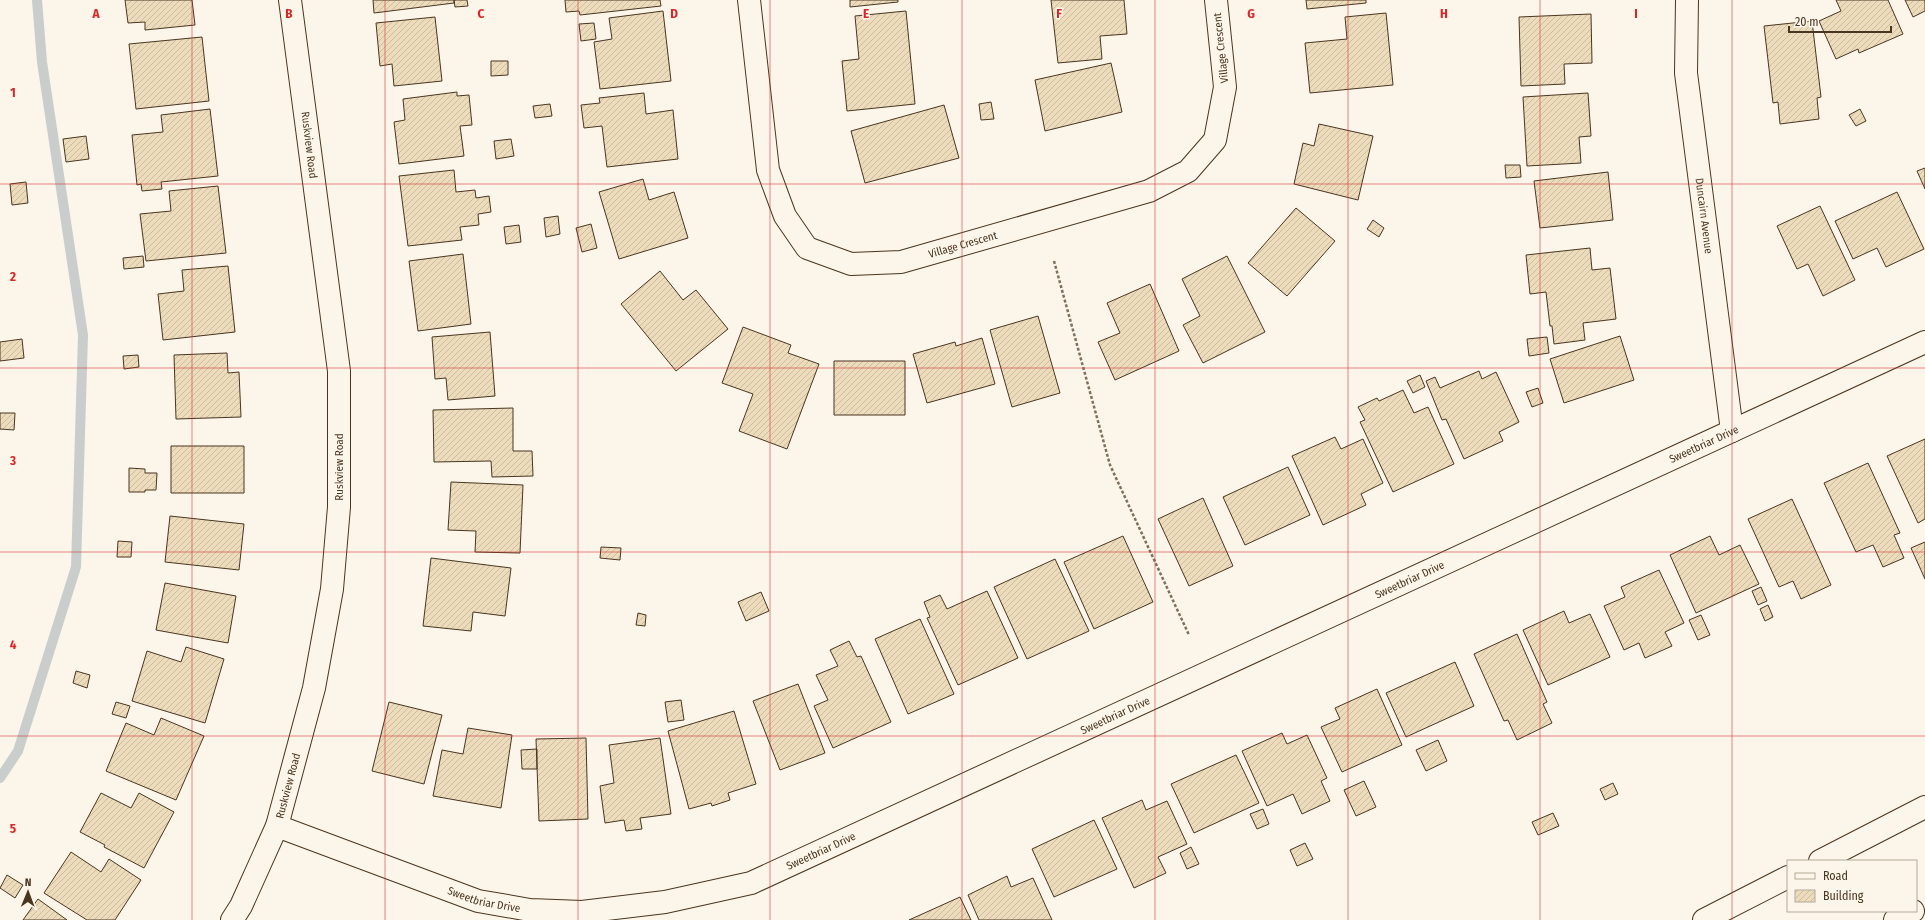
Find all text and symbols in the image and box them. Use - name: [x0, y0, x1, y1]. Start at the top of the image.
- text: A: [91, 6, 100, 21]
- text: B: [285, 6, 293, 21]
- text: C: [478, 6, 485, 21]
- text: D: [670, 6, 678, 21]
- text: E: [863, 6, 869, 21]
- text: F: [1056, 6, 1062, 21]
- text: G: [1247, 6, 1255, 21]
- text: H: [1440, 6, 1448, 21]
- text: I: [1634, 6, 1638, 21]
- scale bar: [1789, 8, 1891, 34]
- street label: Village Crescent: [1211, 12, 1231, 84]
- text: 20 m: [1795, 15, 1819, 29]
- text: 1: [10, 85, 16, 100]
- street label: Ruskview Road: [298, 111, 320, 179]
- street label: Duncairn Avenue: [1693, 177, 1716, 254]
- street label: Village Crescent: [927, 228, 999, 260]
- text: 2: [9, 269, 16, 284]
- street label: Sweetbriar Drive: [1667, 422, 1740, 466]
- street label: Ruskview Road: [333, 433, 346, 501]
- text: 3: [9, 453, 16, 468]
- street label: Sweetbriar Drive: [1373, 558, 1446, 601]
- text: 4: [10, 637, 17, 652]
- street label: Sweetbriar Drive: [1078, 694, 1152, 737]
- street label: Ruskview Road: [273, 752, 303, 820]
- text: 5: [10, 821, 16, 836]
- street label: Sweetbriar Drive: [784, 829, 858, 872]
- legend: [1787, 860, 1917, 912]
- text: Road: [1823, 869, 1848, 883]
- north arrow: [8, 872, 48, 912]
- text: N: [25, 876, 32, 889]
- street label: Sweetbriar Drive: [446, 884, 521, 915]
- text: Building: [1823, 889, 1864, 903]

